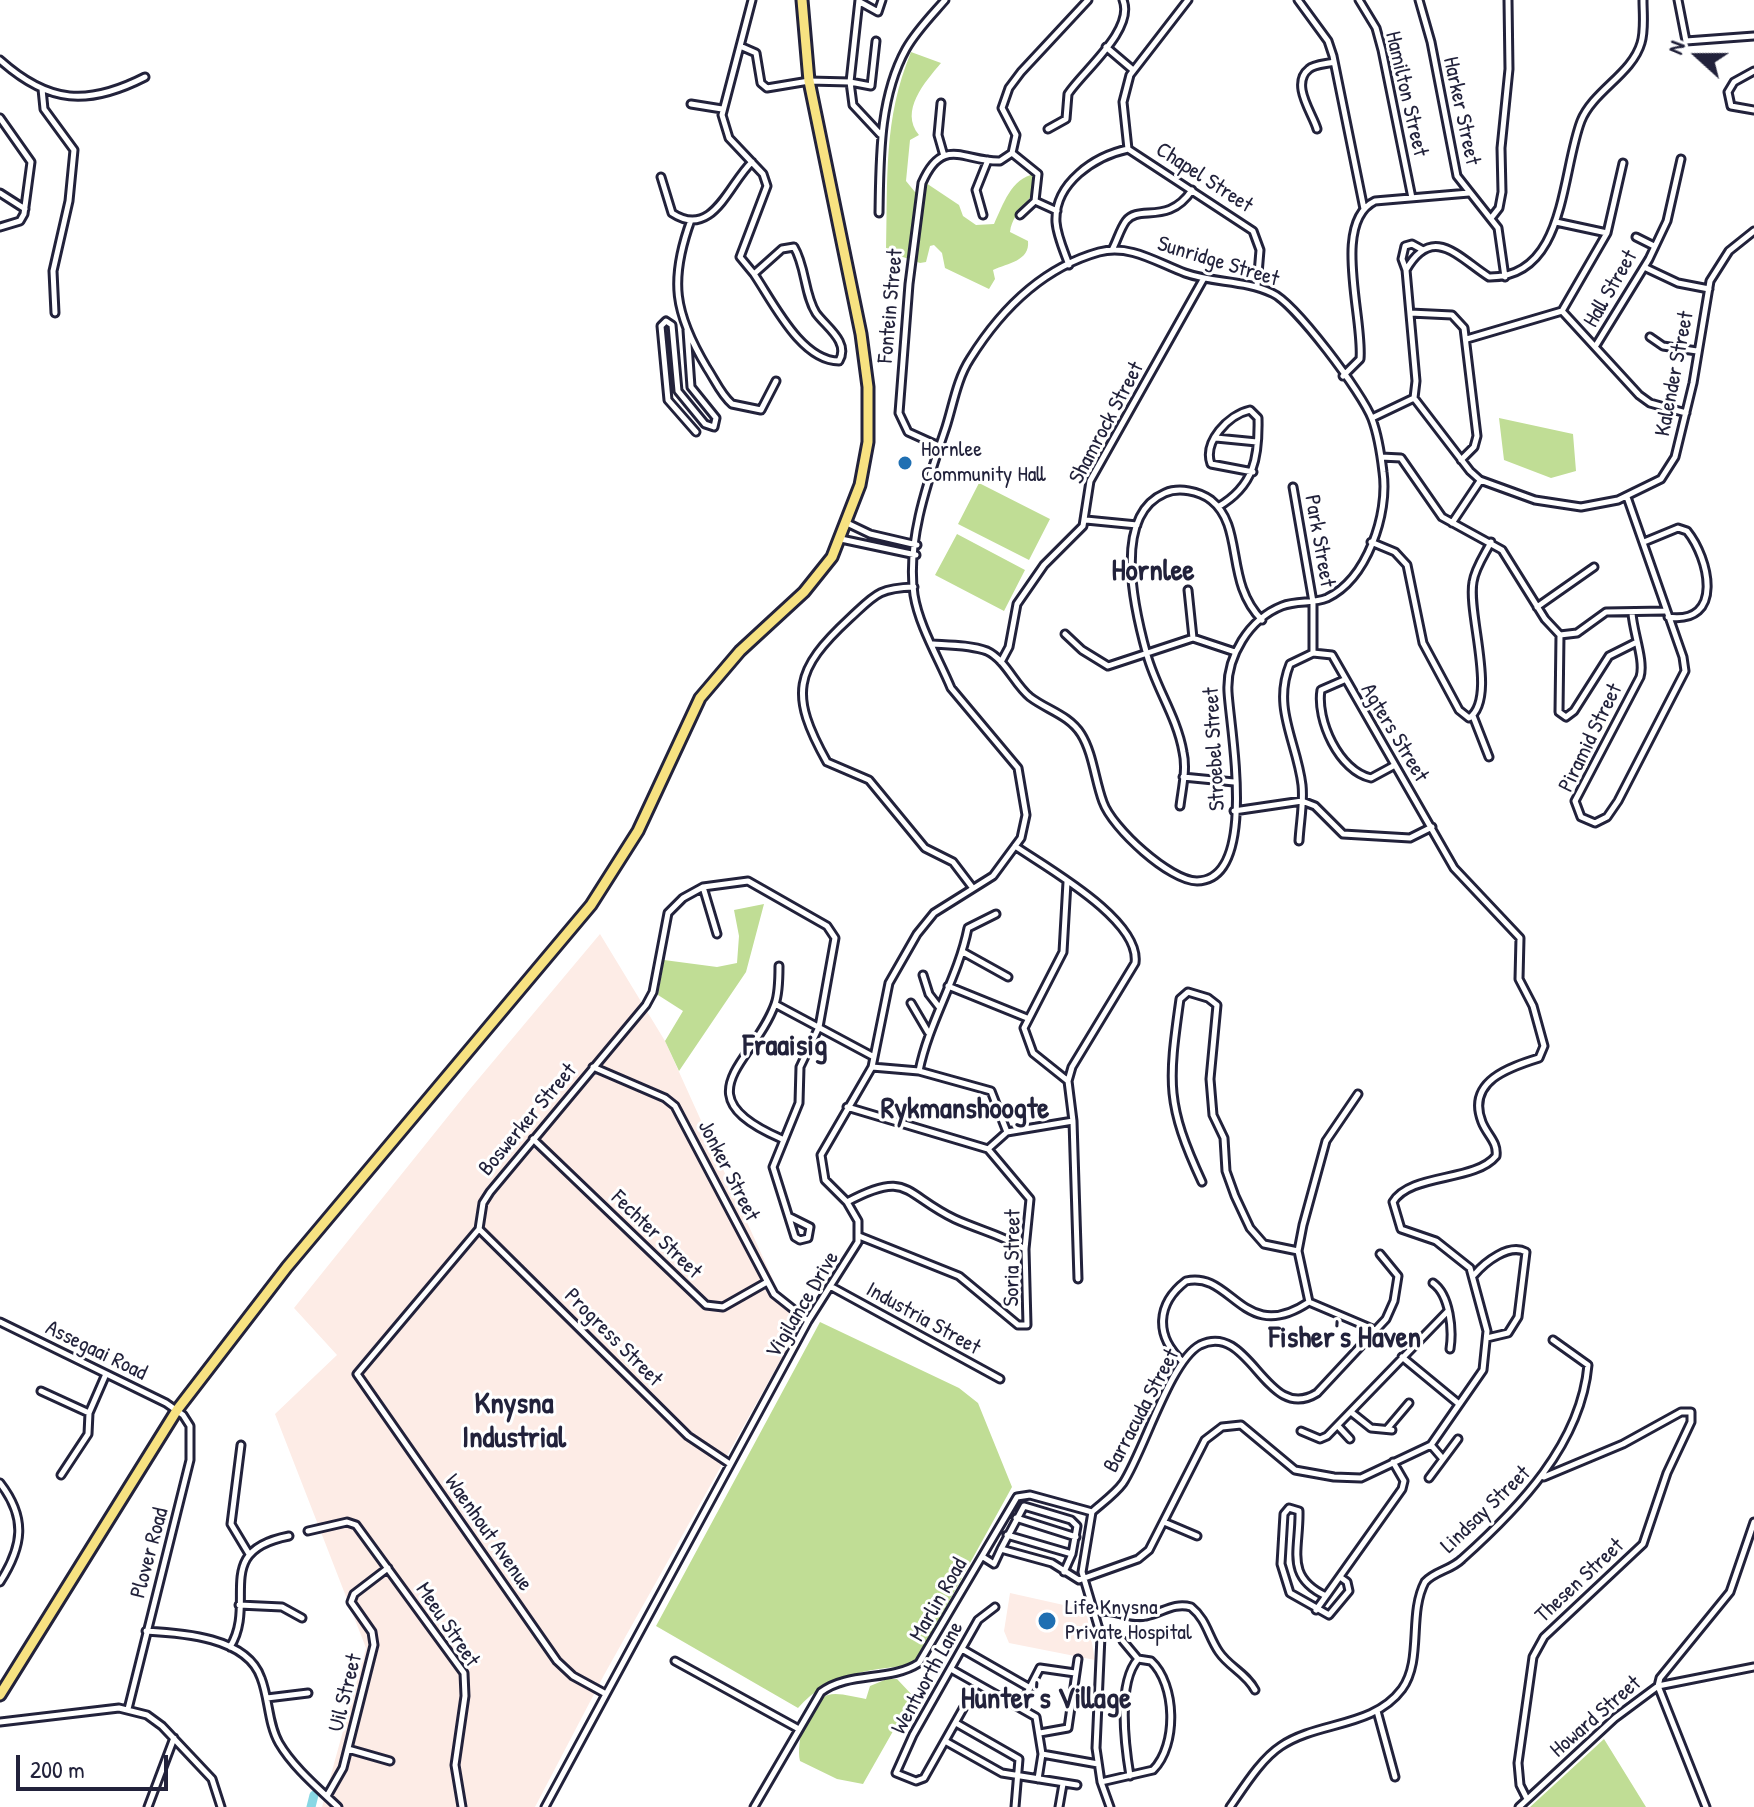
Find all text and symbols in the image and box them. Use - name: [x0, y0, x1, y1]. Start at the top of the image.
- north arrow: [1658, 16, 1738, 96]
- street label: Hamilton Street: [1379, 29, 1433, 159]
- text: N: [1659, 37, 1692, 58]
- street label: Harker Street: [1437, 54, 1485, 168]
- street label: Chapel Street: [1151, 137, 1257, 219]
- street label: Sunridge Street: [1154, 231, 1282, 293]
- street label: Hall Street: [1578, 246, 1644, 332]
- street label: Fontein Street: [873, 248, 909, 364]
- street label: Kalender Street: [1650, 309, 1700, 439]
- street label: Shamrock Street: [1064, 358, 1150, 488]
- place label: Hornlee Community Hall: [921, 437, 1046, 488]
- marker: Hornlee Community Hall: [896, 454, 914, 472]
- street label: Park Street: [1298, 493, 1340, 589]
- district label: Hornlee: [1111, 554, 1195, 590]
- street label: Agters Street: [1354, 679, 1434, 787]
- street label: Piramid Street: [1553, 679, 1629, 797]
- street label: Stroebel Street: [1199, 687, 1231, 811]
- district label: Fraaisig: [743, 1029, 827, 1065]
- street label: Boswerker Street: [473, 1058, 583, 1182]
- district label: Rykmanshoogte: [881, 1092, 1049, 1128]
- street label: Jonker Street: [691, 1116, 765, 1226]
- street label: Fechter Street: [605, 1185, 707, 1285]
- street label: Soria Street: [999, 1209, 1027, 1307]
- street label: Vigilance Drive: [761, 1247, 845, 1363]
- street label: Industria Street: [861, 1277, 985, 1361]
- street label: Progress Street: [558, 1283, 668, 1393]
- street label: Assegaai Road: [41, 1315, 151, 1387]
- district label: Fisher's Haven: [1269, 1321, 1421, 1357]
- street label: Barracuda Street: [1098, 1345, 1186, 1477]
- district label: Knysna Industrial: [462, 1387, 566, 1458]
- street label: Lindsay Street: [1436, 1461, 1536, 1559]
- street label: Waenhout Avenue: [438, 1470, 538, 1596]
- street label: Plover Road: [125, 1505, 175, 1601]
- street label: Thesen Street: [1530, 1533, 1630, 1629]
- street label: Marlin Road: [905, 1554, 973, 1646]
- street label: Meeu Street: [409, 1578, 485, 1672]
- place label: Life Knysna Private Hospital: [1065, 1595, 1192, 1646]
- marker: Life Knysna Private Hospital: [1036, 1610, 1058, 1632]
- street label: Wentworth Lane: [886, 1617, 970, 1739]
- street label: Uil Street: [324, 1651, 368, 1735]
- street label: Howard Street: [1545, 1671, 1647, 1763]
- district label: Hunter's Village: [961, 1682, 1131, 1718]
- scale bar: [20, 1739, 172, 1789]
- text: 200 m: [30, 1753, 85, 1785]

